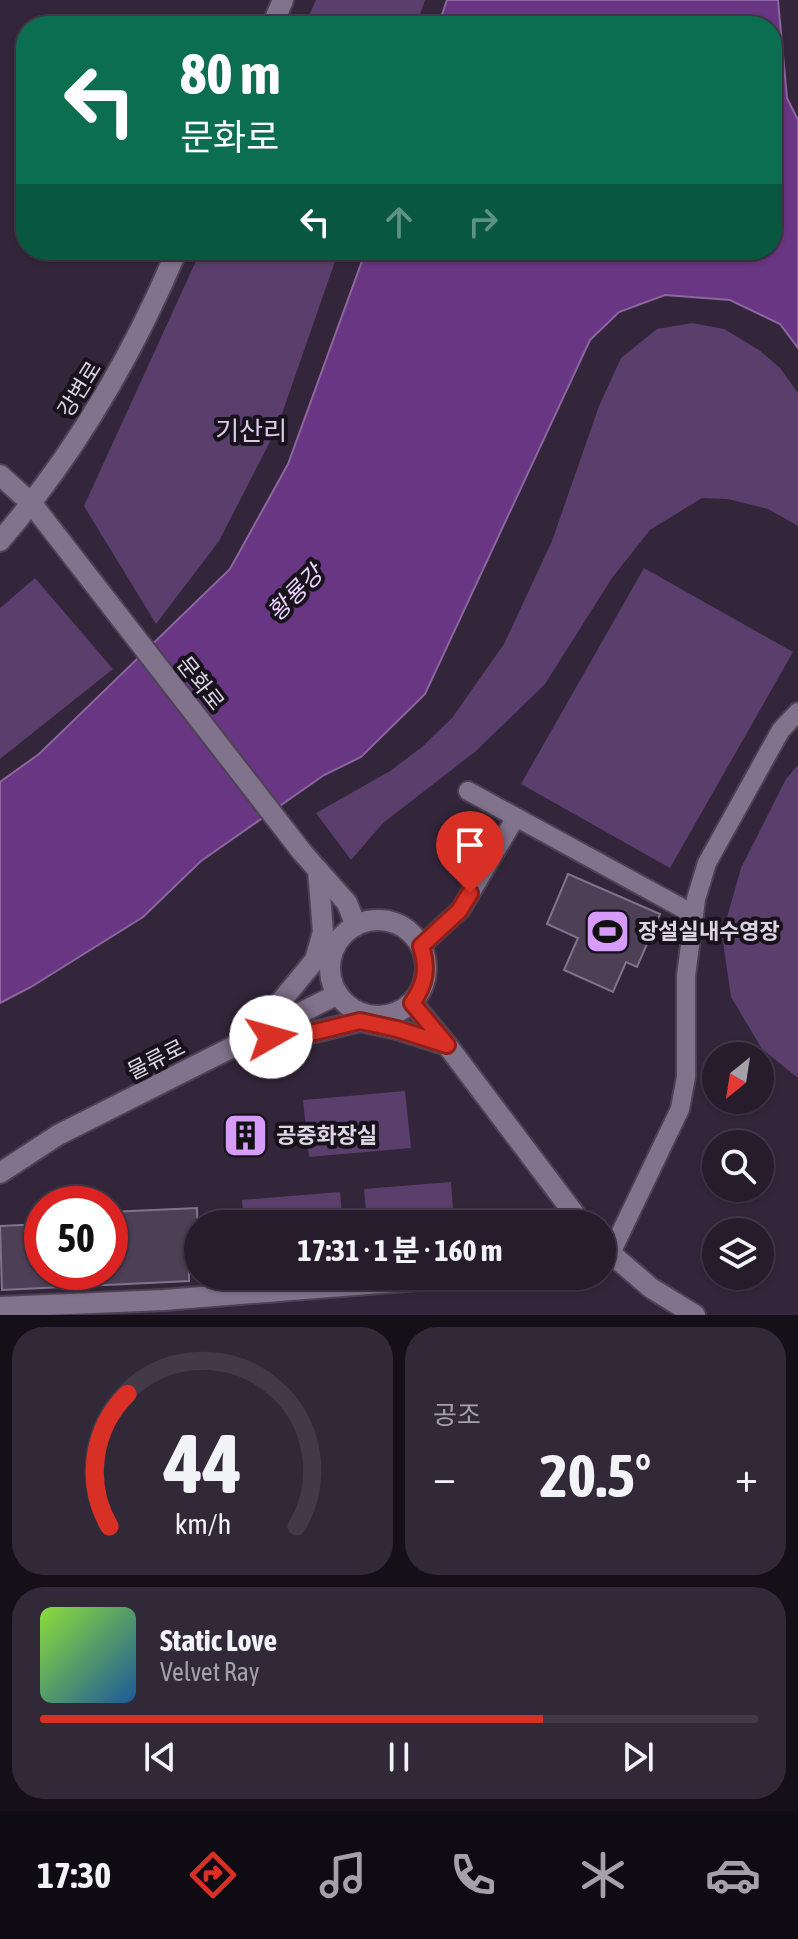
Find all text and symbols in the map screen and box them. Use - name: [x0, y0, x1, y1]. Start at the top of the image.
- text: 80 m: [180, 42, 281, 106]
- icon: left: [48, 48, 152, 152]
- text: 문화로: [180, 116, 279, 158]
- icon: left: [293, 200, 337, 244]
- icon: ahead: [377, 200, 421, 244]
- icon: right: [461, 200, 505, 244]
- street label: 강변로: [52, 356, 106, 422]
- district label: 기산리: [215, 416, 287, 446]
- water label: 황룡강: [262, 558, 330, 626]
- street label: 문화로: [172, 651, 230, 715]
- pin: [436, 811, 504, 893]
- icon: arrive: [448, 823, 492, 867]
- sports icon: 장설실내수영장: [583, 907, 631, 955]
- place label: 장설실내수영장: [638, 918, 780, 944]
- position arrow: [229, 995, 313, 1079]
- street label: 물류로: [123, 1034, 189, 1084]
- north arrow: [702, 1042, 774, 1114]
- map controls: [702, 1042, 774, 1290]
- building icon: 공중화장실: [221, 1111, 269, 1159]
- place label: 공중화장실: [276, 1122, 377, 1148]
- button: search: [702, 1130, 774, 1202]
- speed limit sign: 50: [24, 1186, 128, 1290]
- button: layers: [702, 1218, 774, 1290]
- text: 17:31 · 1 분 · 160 m: [298, 1233, 502, 1267]
- text: 공조: [433, 1400, 481, 1430]
- text: 44: [162, 1415, 242, 1511]
- text: 20.5°: [540, 1441, 651, 1510]
- text: −: [433, 1451, 456, 1501]
- text: +: [735, 1451, 758, 1501]
- text: km/h: [174, 1507, 231, 1540]
- text: Static Love: [160, 1623, 277, 1657]
- text: Velvet Ray: [160, 1657, 260, 1687]
- icon: previous: [138, 1735, 182, 1779]
- icon: pause: [377, 1735, 421, 1779]
- icon: next: [616, 1735, 660, 1779]
- icon: directions: [185, 1847, 241, 1903]
- icon: music: [315, 1847, 371, 1903]
- icon: phone: [445, 1847, 501, 1903]
- icon: climate: [575, 1847, 631, 1903]
- icon: car: [705, 1847, 761, 1903]
- text: 17:30: [37, 1854, 111, 1896]

